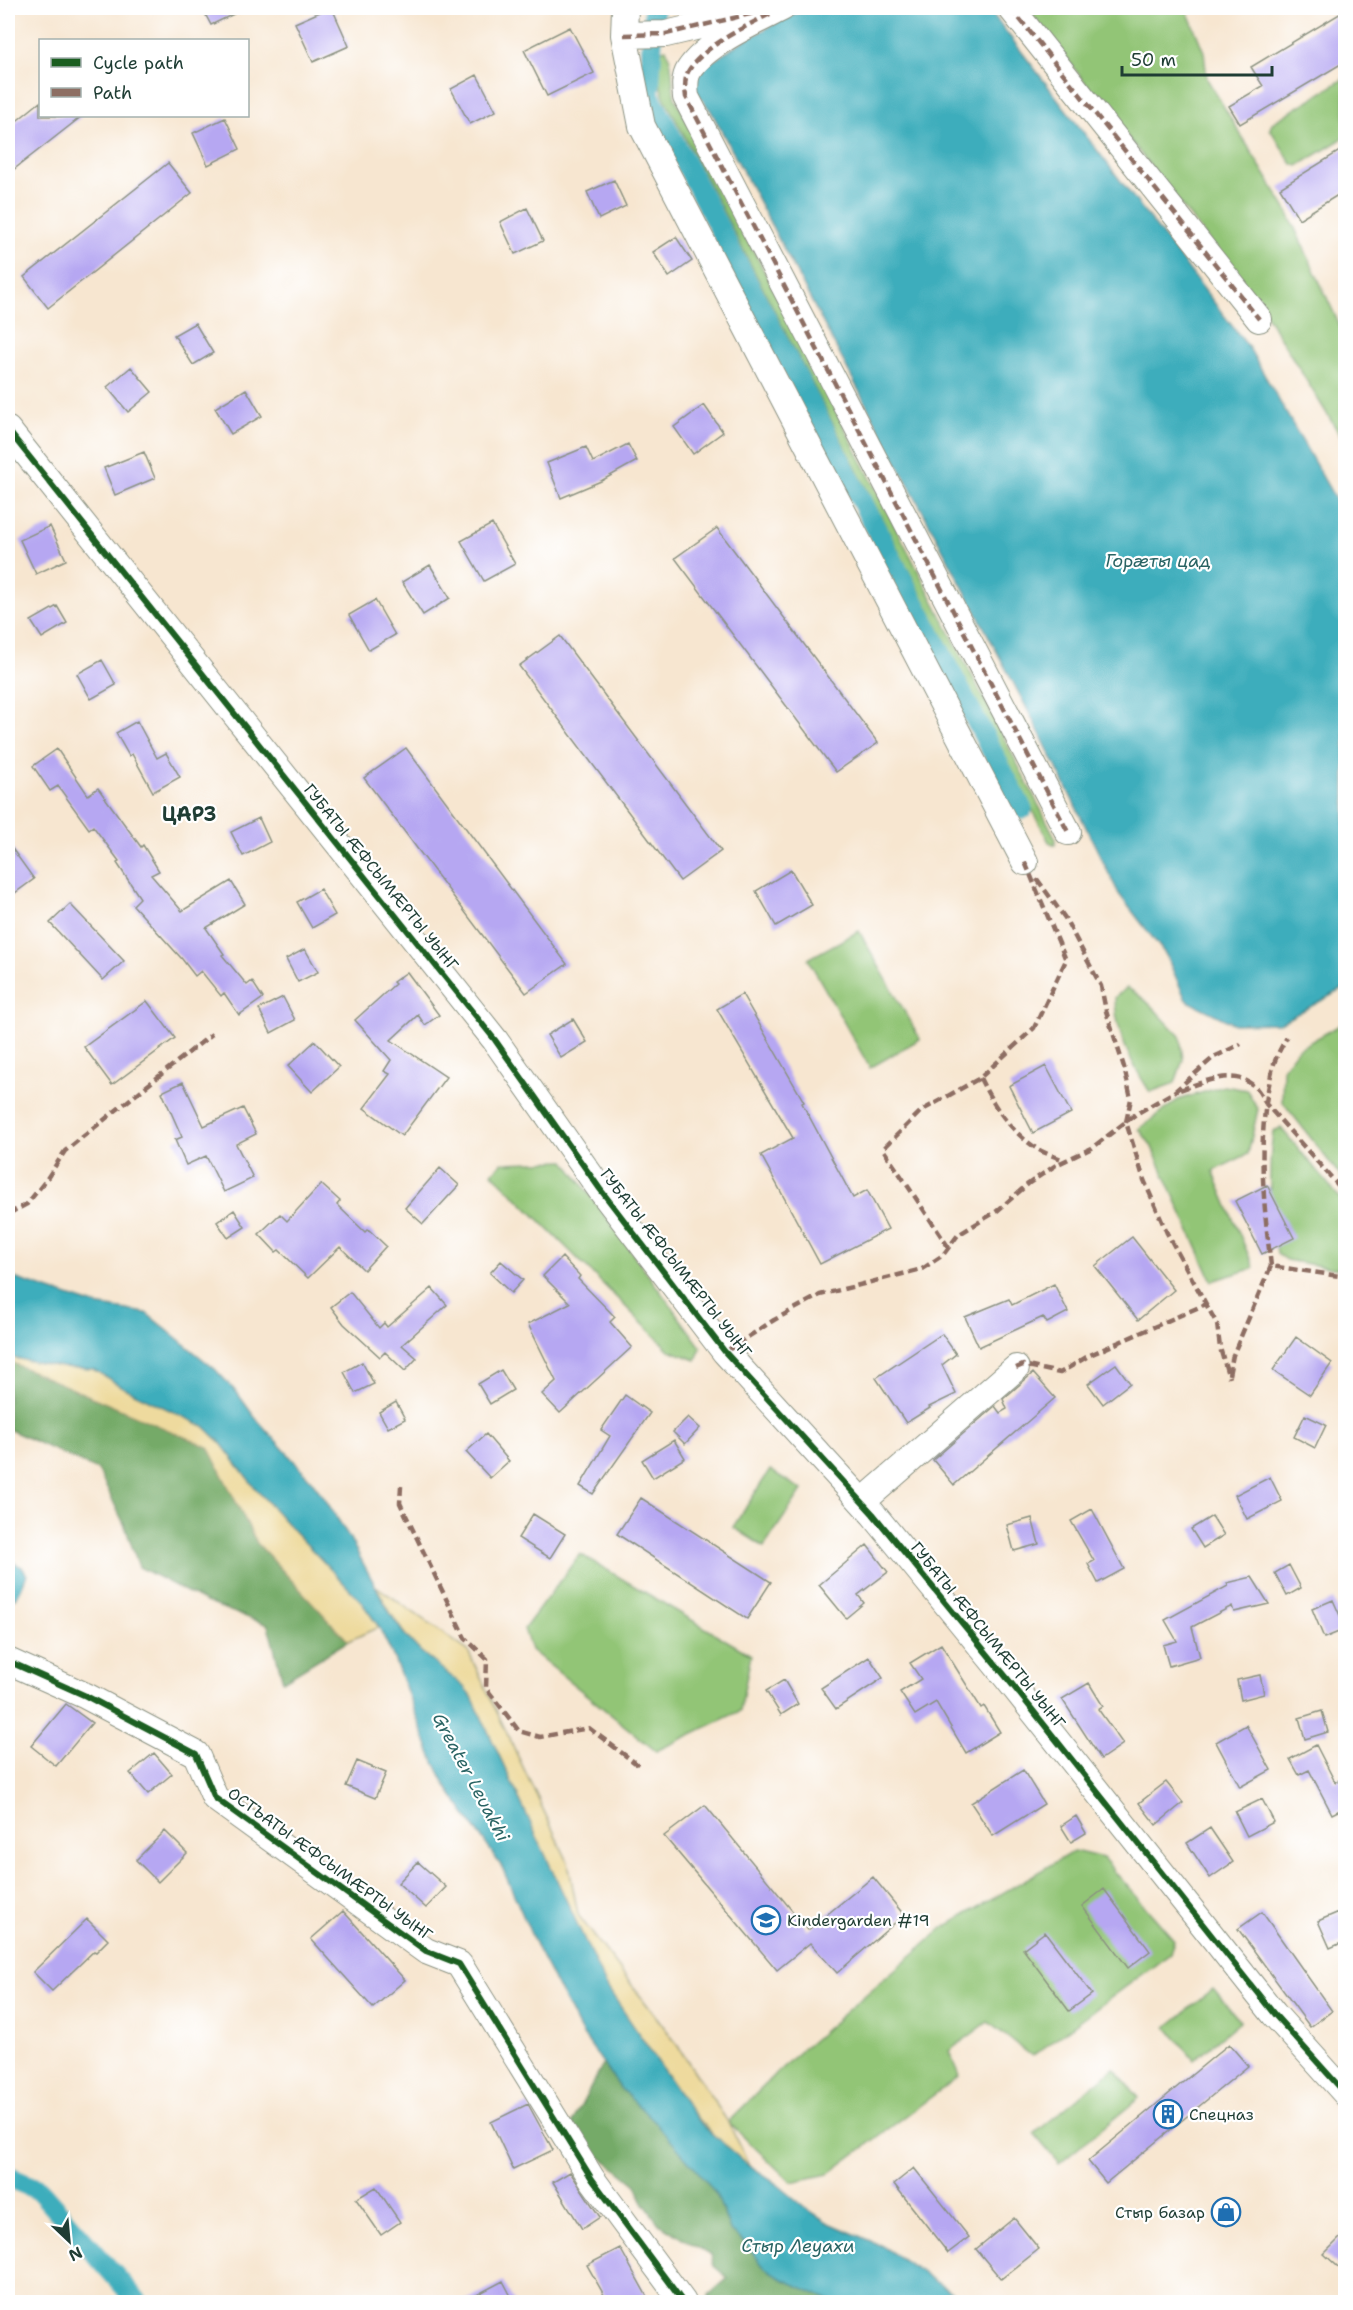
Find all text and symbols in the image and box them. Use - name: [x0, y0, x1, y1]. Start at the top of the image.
- legend: [39, 39, 249, 117]
- scale bar: [1122, 39, 1272, 77]
- text: 50 m: [1131, 48, 1176, 72]
- text: Cycle path: [93, 51, 184, 75]
- text: Path: [93, 81, 132, 105]
- water label: Горӕты цад: [1105, 549, 1211, 573]
- street label: ГУБАТЫ ÆФСЫМÆРТЫ УЫНГ: [299, 779, 463, 975]
- district label: ЦАРЗ: [162, 801, 216, 827]
- street label: ГУБАТЫ ÆФСЫМÆРТЫ УЫНГ: [596, 1164, 757, 1362]
- street label: ГУБАТЫ ÆФСЫМÆРТЫ УЫНГ: [906, 1537, 1070, 1733]
- water label: Greater Leuakhi: [427, 1709, 515, 1846]
- street label: ОСТЪАТЫ ÆФСЫМÆРТЫ УЫНГ: [223, 1783, 437, 1946]
- school or university icon: Kindergarden #19: [750, 1904, 782, 1936]
- place label: Kindergarden #19: [787, 1910, 930, 1931]
- building icon: Спецназ: [1152, 2098, 1184, 2130]
- place label: Спецназ: [1189, 2104, 1254, 2125]
- shop icon: Стыр базар: [1210, 2196, 1242, 2228]
- place label: Стыр базар: [1115, 2202, 1205, 2223]
- north arrow: [39, 2211, 99, 2271]
- water label: Стыр Леуахи: [741, 2234, 855, 2258]
- text: N: [65, 2242, 86, 2266]

